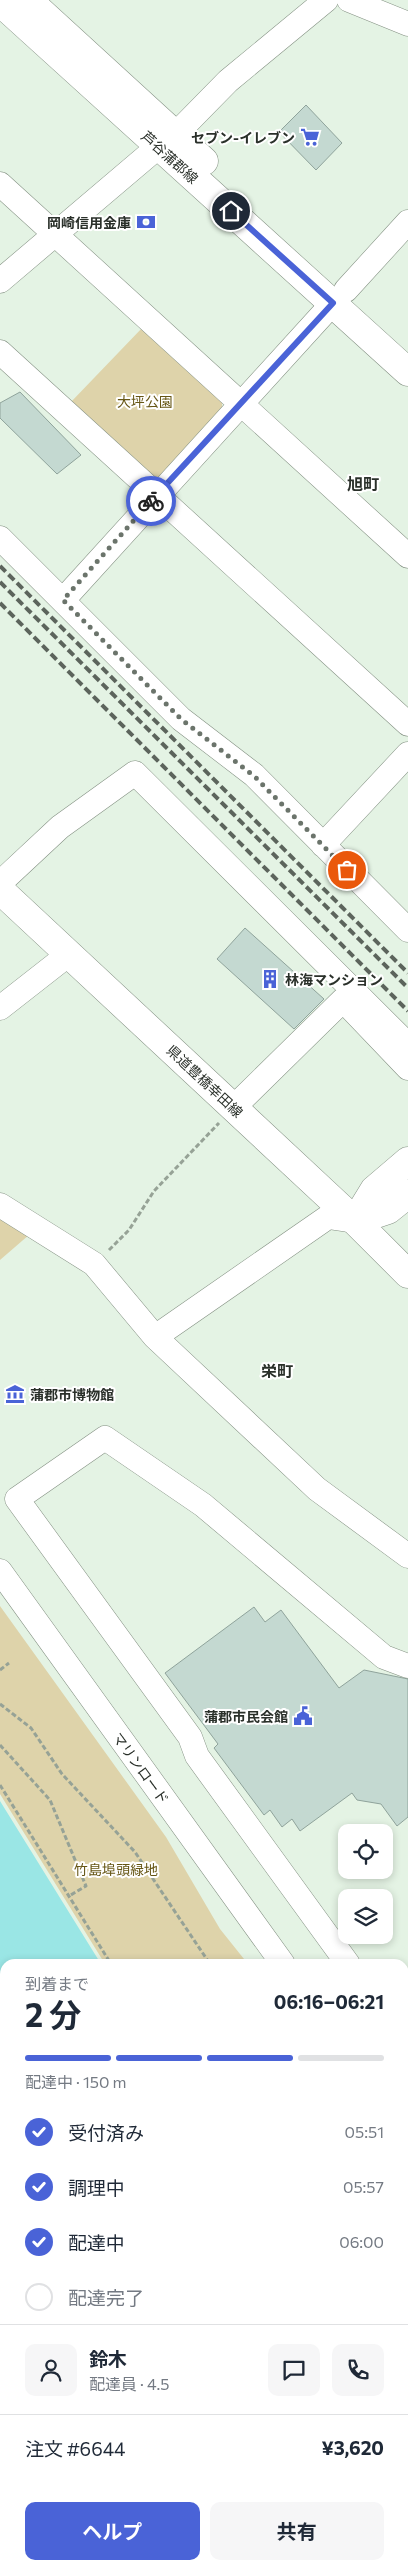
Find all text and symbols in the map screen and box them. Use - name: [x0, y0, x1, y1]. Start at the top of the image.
- supermarket icon: セブン-イレブン: [299, 126, 321, 148]
- street label: 芦谷蒲郡線: [138, 127, 202, 187]
- place label: セブン-イレブン: [191, 129, 295, 146]
- pin: [210, 190, 252, 232]
- icon: home: [217, 197, 245, 225]
- bank icon: 岡崎信用金庫: [135, 211, 157, 233]
- place label: 岡崎信用金庫: [47, 214, 131, 231]
- park label: 大坪公園: [117, 393, 173, 410]
- district label: 旭町: [347, 474, 379, 493]
- courier: [126, 476, 176, 526]
- icon: bike: [137, 487, 165, 515]
- pin: [326, 849, 368, 891]
- icon: bag: [333, 856, 361, 884]
- building icon: 林海マンション: [259, 968, 281, 990]
- place label: 林海マンション: [285, 971, 383, 988]
- street label: 県道豊橋幸田線: [163, 1041, 247, 1121]
- district label: 栄町: [261, 1361, 293, 1380]
- museum icon: 蒲郡市博物館: [4, 1383, 26, 1405]
- place label: 蒲郡市博物館: [30, 1386, 114, 1403]
- public building icon: 蒲郡市民会館: [292, 1705, 314, 1727]
- place label: 蒲郡市民会館: [204, 1708, 288, 1725]
- street label: マリンロード: [109, 1729, 173, 1807]
- map controls: [338, 1824, 393, 1944]
- button: locate: [338, 1824, 393, 1879]
- park label: 竹島埠頭緑地: [74, 1861, 158, 1878]
- button: layers: [338, 1889, 393, 1944]
- text: 到着まで: [25, 1974, 89, 1993]
- text: 06:16–06:21: [274, 1990, 384, 2013]
- text: 2 分: [25, 1994, 81, 2034]
- text: 配達中 · 150 m: [25, 2072, 126, 2091]
- icon: check: [25, 2118, 53, 2146]
- text: 受付済み: [68, 2121, 144, 2144]
- text: 05:51: [345, 2122, 384, 2141]
- icon: check: [25, 2173, 53, 2201]
- text: 調理中: [68, 2176, 125, 2199]
- text: 05:57: [343, 2177, 384, 2196]
- icon: check: [25, 2228, 53, 2256]
- text: 配達中: [68, 2231, 125, 2254]
- text: 06:00: [339, 2232, 384, 2251]
- text: 配達完了: [68, 2286, 144, 2309]
- button: person: [25, 2344, 77, 2396]
- button: chat: [268, 2344, 320, 2396]
- button: phone: [332, 2344, 384, 2396]
- text: 鈴木: [89, 2347, 127, 2370]
- text: 配達員 · 4.5: [89, 2374, 169, 2393]
- text: ¥3,620: [322, 2436, 384, 2459]
- text: 注文 #6644: [25, 2437, 125, 2460]
- button: ヘルプ: [25, 2502, 200, 2560]
- button: 共有: [210, 2502, 384, 2560]

